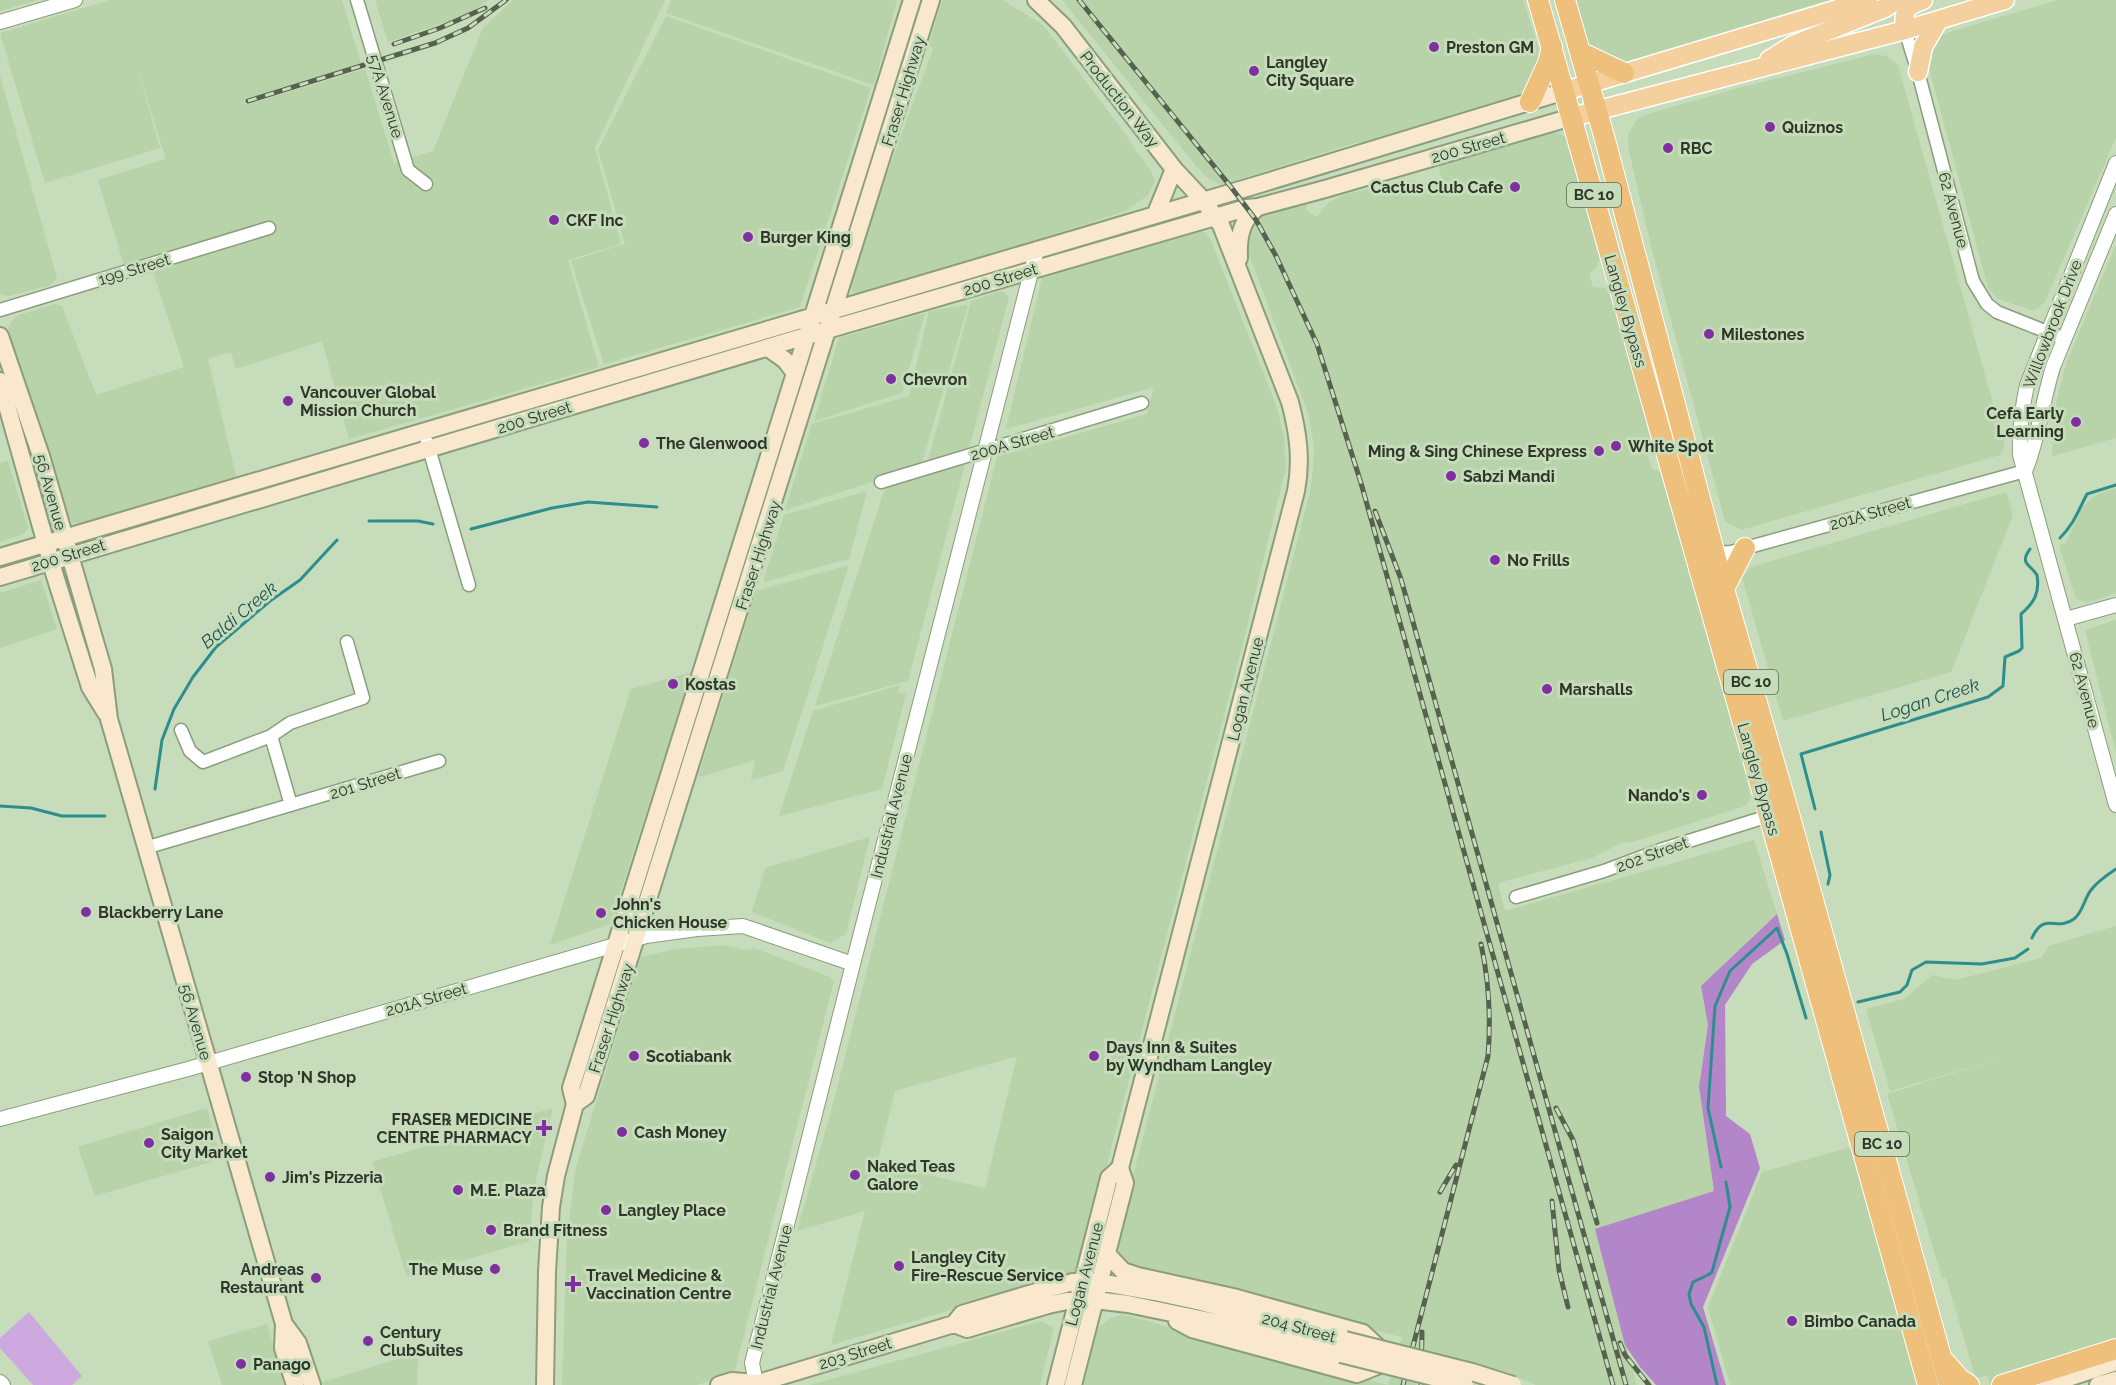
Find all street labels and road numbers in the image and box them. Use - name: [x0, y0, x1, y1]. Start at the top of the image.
- street label: Fraser Highway: [878, 34, 929, 148]
- street label: Production Way: [1076, 47, 1163, 152]
- street label: 57A Avenue: [364, 52, 407, 140]
- street label: 200 Street: [1429, 128, 1508, 167]
- street label: 62 Avenue: [1934, 170, 1973, 250]
- road number: BC 10: [1567, 183, 1621, 207]
- street label: 199 Street: [96, 249, 173, 289]
- street label: Langley Bypass: [1600, 253, 1651, 370]
- street label: Willowbrook Drive: [2019, 257, 2086, 391]
- street label: 200 Street: [961, 259, 1040, 300]
- street label: 200 Street: [495, 397, 574, 438]
- street label: 200A Street: [968, 422, 1057, 465]
- street label: 56 Avenue: [31, 452, 70, 532]
- street label: 201A Street: [1827, 493, 1914, 534]
- street label: Fraser Highway: [732, 498, 785, 612]
- street label: 200 Street: [29, 535, 108, 576]
- street label: Logan Avenue: [1223, 635, 1268, 743]
- street label: 62 Avenue: [2065, 650, 2104, 730]
- road number: BC 10: [1724, 670, 1778, 694]
- street label: Langley Bypass: [1733, 721, 1784, 838]
- street label: Industrial Avenue: [867, 752, 916, 880]
- street label: 201 Street: [327, 763, 404, 803]
- street label: 202 Street: [1614, 833, 1691, 876]
- street label: Fraser Highway: [585, 961, 638, 1075]
- street label: 201A Street: [383, 979, 470, 1020]
- street label: 56 Avenue: [176, 982, 215, 1062]
- road number: BC 10: [1855, 1132, 1909, 1156]
- street label: Logan Avenue: [1062, 1220, 1107, 1328]
- street label: Industrial Avenue: [747, 1223, 796, 1351]
- street label: 204 Street: [1260, 1309, 1338, 1347]
- street label: 203 Street: [816, 1333, 894, 1374]

